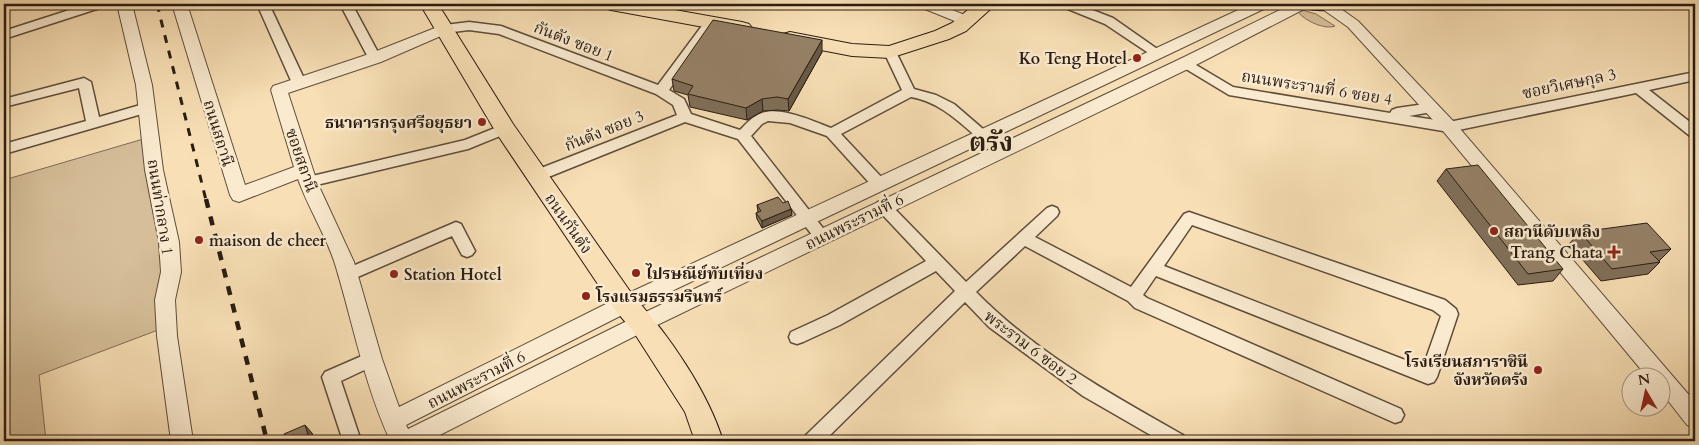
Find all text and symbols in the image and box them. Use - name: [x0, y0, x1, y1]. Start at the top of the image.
- street label: กันตัง ซอย 1: [531, 17, 617, 67]
- place label: Ko Teng Hotel: [1019, 48, 1127, 70]
- marker: Ko Teng Hotel: [1131, 52, 1143, 64]
- street label: ซอยวิเศษกุล 3: [1520, 63, 1618, 105]
- street label: ถนนพระรามที่ 6 ซอย 4: [1240, 64, 1394, 111]
- street label: ถนนสถานี: [197, 97, 239, 169]
- street label: กันตัง ซอย 3: [561, 105, 647, 157]
- place label: ธนาคารกรุงศรีอยุธยา: [325, 112, 472, 134]
- marker: ธนาคารกรุงศรีอยุธยา: [476, 116, 488, 128]
- street label: ซอยสถานี: [280, 125, 322, 195]
- district label: ตรัง: [969, 125, 1013, 160]
- street label: ถนนท่ากลาง 1: [142, 158, 178, 257]
- street label: ถนนพระรามที่ 6: [801, 188, 907, 255]
- street label: ถนนกันตัง: [539, 189, 597, 258]
- place label: สถานีดับเพลิง: [1504, 221, 1600, 243]
- marker: สถานีดับเพลิง: [1488, 225, 1500, 237]
- place label: maison de cheer: [209, 230, 327, 252]
- marker: maison de cheer: [193, 234, 205, 246]
- place label: Trang Chata: [1510, 242, 1603, 264]
- marker: Trang Chata: [1607, 245, 1621, 259]
- place label: ไปรษณีย์ทับเที่ยง: [645, 262, 763, 285]
- place label: Station Hotel: [404, 264, 502, 286]
- marker: ไปรษณีย์ทับเที่ยง: [630, 267, 642, 279]
- marker: Station Hotel: [388, 268, 400, 280]
- place label: โรงแรมธรรมรินทร์: [595, 286, 724, 308]
- marker: โรงแรมธรรมรินทร์: [580, 290, 592, 302]
- street label: พระราม 6 ซอย 2: [979, 306, 1081, 390]
- street label: ถนนพระรามที่ 6: [423, 345, 529, 414]
- place label: โรงเรียนสภาราชินี จังหวัดตรัง: [1404, 351, 1528, 391]
- marker: โรงเรียนสภาราชินี จังหวัดตรัง: [1532, 364, 1544, 376]
- north arrow: [1622, 368, 1672, 418]
- text: N: [1637, 369, 1652, 390]

